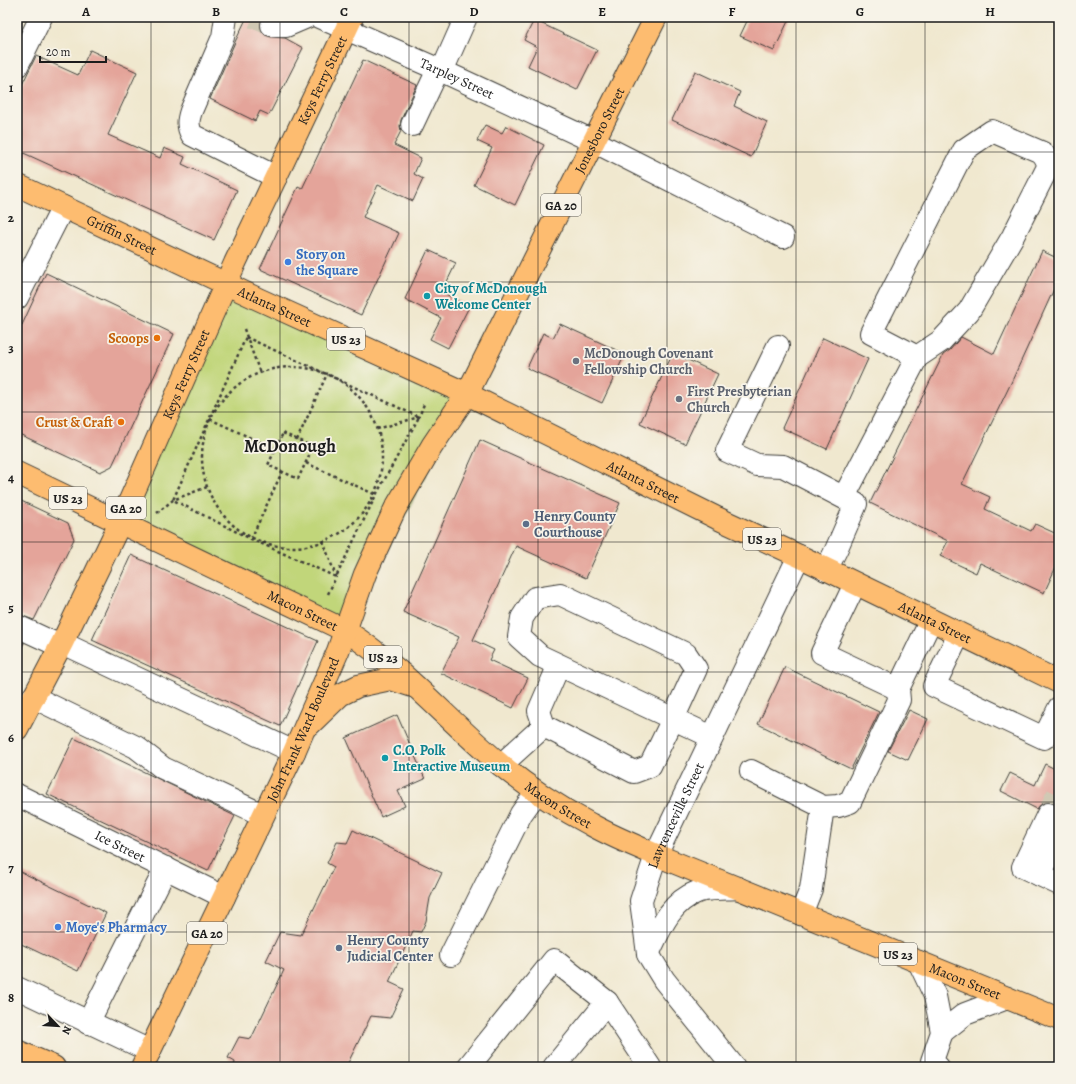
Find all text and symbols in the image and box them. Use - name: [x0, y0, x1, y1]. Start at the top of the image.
- text: A: [81, 3, 91, 20]
- text: B: [212, 3, 220, 20]
- text: C: [340, 3, 348, 20]
- text: D: [469, 3, 479, 20]
- text: E: [598, 3, 606, 20]
- text: F: [729, 3, 736, 20]
- text: G: [856, 3, 864, 20]
- text: H: [985, 3, 995, 20]
- street label: Keys Ferry Street: [293, 32, 352, 128]
- scale bar: [40, 38, 106, 64]
- text: 20 m: [46, 44, 70, 60]
- street label: Tarpley Street: [417, 53, 497, 104]
- text: 1: [9, 79, 14, 96]
- street label: Jonesboro Street: [570, 84, 629, 177]
- road number: GA 20: [541, 194, 581, 216]
- text: 2: [8, 209, 15, 226]
- street label: Griffin Street: [83, 210, 160, 260]
- place label: Story on the Square: [296, 245, 359, 280]
- marker: Story on the Square: [283, 257, 293, 267]
- place label: City of McDonough Welcome Center: [434, 279, 547, 314]
- street label: Atlanta Street: [234, 281, 315, 332]
- marker: City of McDonough Welcome Center: [422, 291, 432, 301]
- street label: Keys Ferry Street: [158, 326, 215, 422]
- road number: US 23: [327, 328, 365, 350]
- place label: Scoops: [108, 329, 149, 348]
- marker: Scoops: [152, 333, 162, 343]
- text: 3: [8, 339, 14, 356]
- place label: McDonough Covenant Fellowship Church: [584, 344, 714, 379]
- marker: McDonough Covenant Fellowship Church: [571, 356, 581, 366]
- place label: First Presbyterian Church: [687, 382, 792, 417]
- marker: First Presbyterian Church: [674, 394, 684, 404]
- place label: Crust & Craft: [36, 413, 113, 432]
- marker: Crust & Craft: [116, 417, 126, 427]
- district label: McDonough: [244, 434, 336, 458]
- street label: Atlanta Street: [603, 455, 683, 508]
- text: 4: [8, 469, 14, 486]
- road number: US 23: [49, 487, 87, 509]
- road number: GA 20: [106, 497, 146, 519]
- place label: Henry County Courthouse: [534, 507, 616, 542]
- marker: Henry County Courthouse: [521, 519, 531, 529]
- road number: US 23: [743, 528, 781, 550]
- street label: Macon Street: [264, 586, 341, 636]
- street label: Atlanta Street: [894, 596, 975, 648]
- text: 5: [8, 599, 14, 616]
- road number: US 23: [364, 646, 402, 668]
- street label: John Frank Ward Boulevard: [262, 654, 344, 805]
- text: 6: [8, 729, 14, 746]
- place label: C.O. Polk Interactive Museum: [393, 741, 510, 776]
- marker: C.O. Polk Interactive Museum: [380, 753, 390, 763]
- street label: Lawrenceville Street: [643, 759, 709, 871]
- street label: Macon Street: [521, 777, 595, 833]
- street label: Ice Street: [91, 826, 149, 867]
- text: 7: [8, 859, 14, 876]
- place label: Moye's Pharmacy: [66, 918, 167, 937]
- marker: Moye's Pharmacy: [53, 922, 63, 932]
- road number: GA 20: [187, 922, 227, 944]
- place label: Henry County Judicial Center: [347, 931, 433, 966]
- marker: Henry County Judicial Center: [334, 943, 344, 953]
- road number: US 23: [879, 943, 917, 965]
- street label: Macon Street: [926, 958, 1004, 1005]
- text: 8: [8, 989, 14, 1006]
- north arrow: [38, 1006, 78, 1046]
- text: N: [58, 1023, 75, 1037]

